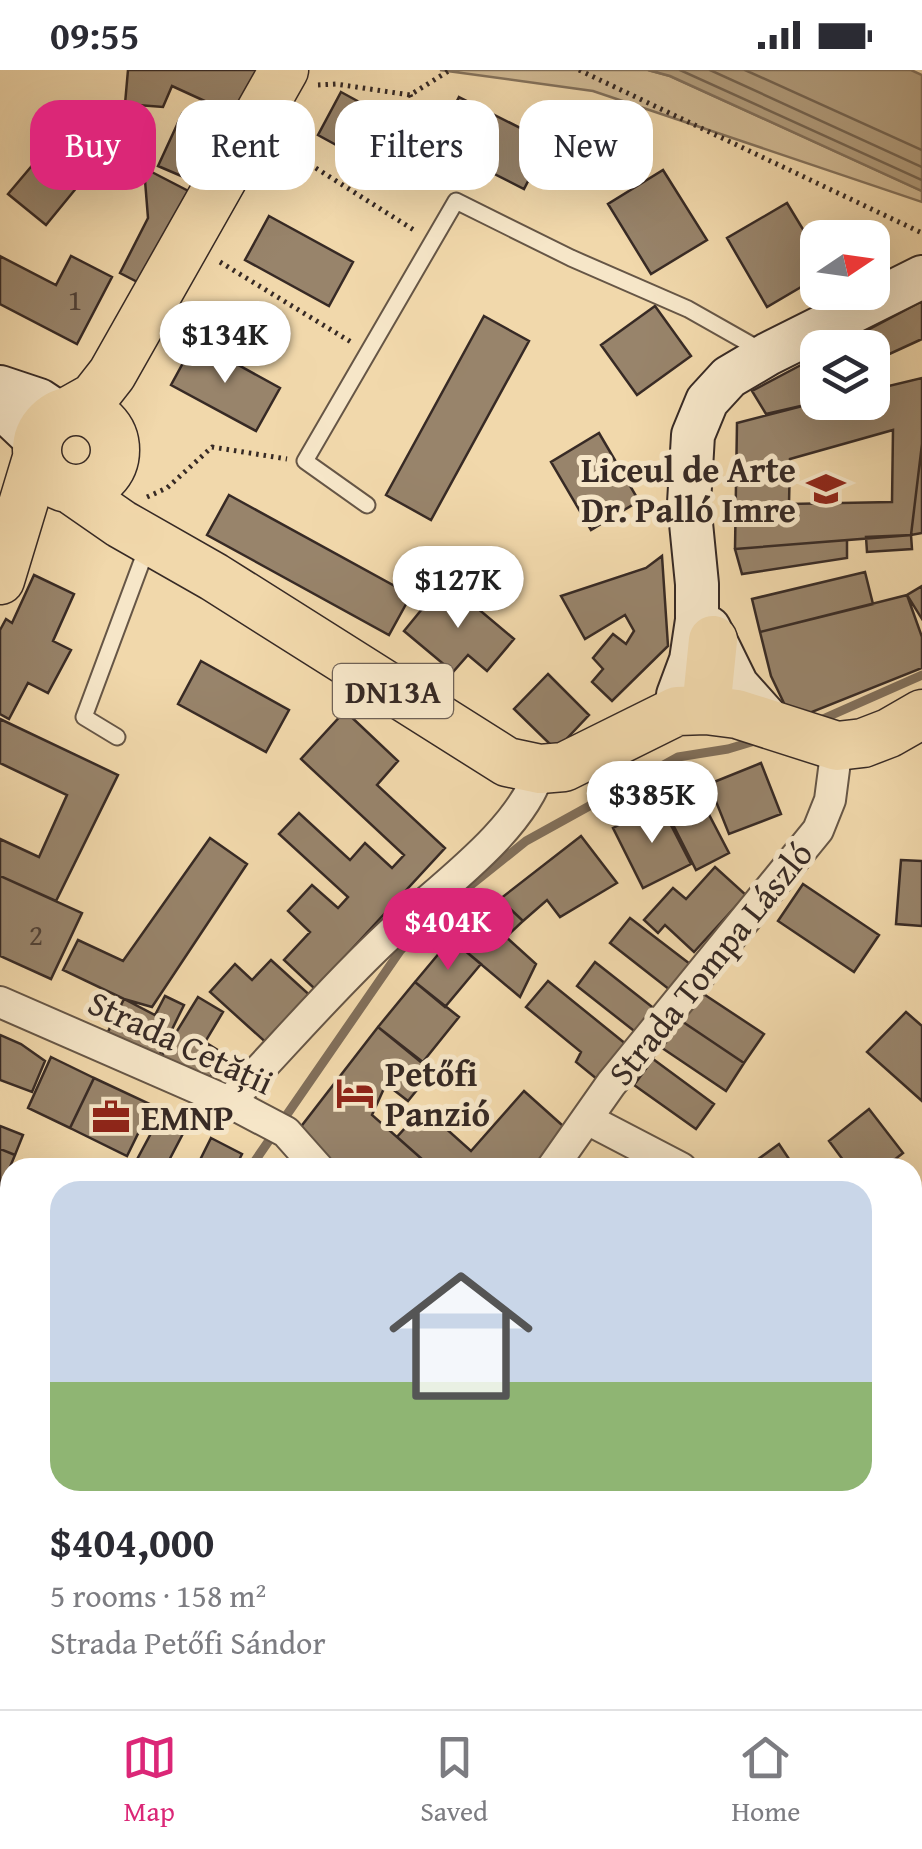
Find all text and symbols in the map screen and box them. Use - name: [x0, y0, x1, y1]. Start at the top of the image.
- text: 09:55: [50, 7, 140, 63]
- chip: Buy: [30, 100, 156, 190]
- chip: Rent: [176, 100, 315, 190]
- chip: Filters: [335, 100, 499, 190]
- chip: New: [519, 100, 653, 190]
- north arrow: [800, 220, 890, 310]
- map controls: [800, 220, 890, 420]
- house number: 1: [68, 277, 82, 321]
- pin: $134K: [155, 301, 295, 386]
- text: $134K: [182, 310, 268, 357]
- button: layers: [800, 330, 890, 420]
- place label: Liceul de Arte Dr. Palló Imre: [581, 444, 796, 535]
- school or university icon: Liceul de Arte Dr. Palló Imre: [805, 468, 847, 510]
- pin: $127K: [388, 546, 528, 631]
- text: $127K: [415, 555, 501, 602]
- road number: DN13A: [333, 664, 453, 718]
- pin: $385K: [582, 761, 722, 846]
- text: $385K: [609, 770, 695, 817]
- street label: Strada Tompa László: [595, 830, 825, 1096]
- pin: $404K: [378, 888, 518, 973]
- text: $404K: [405, 897, 491, 944]
- house number: 2: [29, 912, 43, 956]
- street label: Strada Cetății: [80, 977, 282, 1107]
- place label: Petőfi Panzió: [385, 1048, 490, 1139]
- hotel icon: Petőfi Panzió: [334, 1072, 376, 1114]
- place label: EMNP: [141, 1092, 234, 1143]
- office icon: EMNP: [90, 1096, 132, 1138]
- icon: home: [371, 1246, 551, 1426]
- text: $404,000: [50, 1511, 214, 1572]
- text: 5 rooms · 158 m²: [50, 1572, 266, 1619]
- text: Strada Petőfi Sándor: [50, 1619, 326, 1666]
- tab: Map: [122, 1730, 177, 1831]
- tab: Saved: [420, 1730, 488, 1831]
- tab: Home: [731, 1730, 800, 1831]

